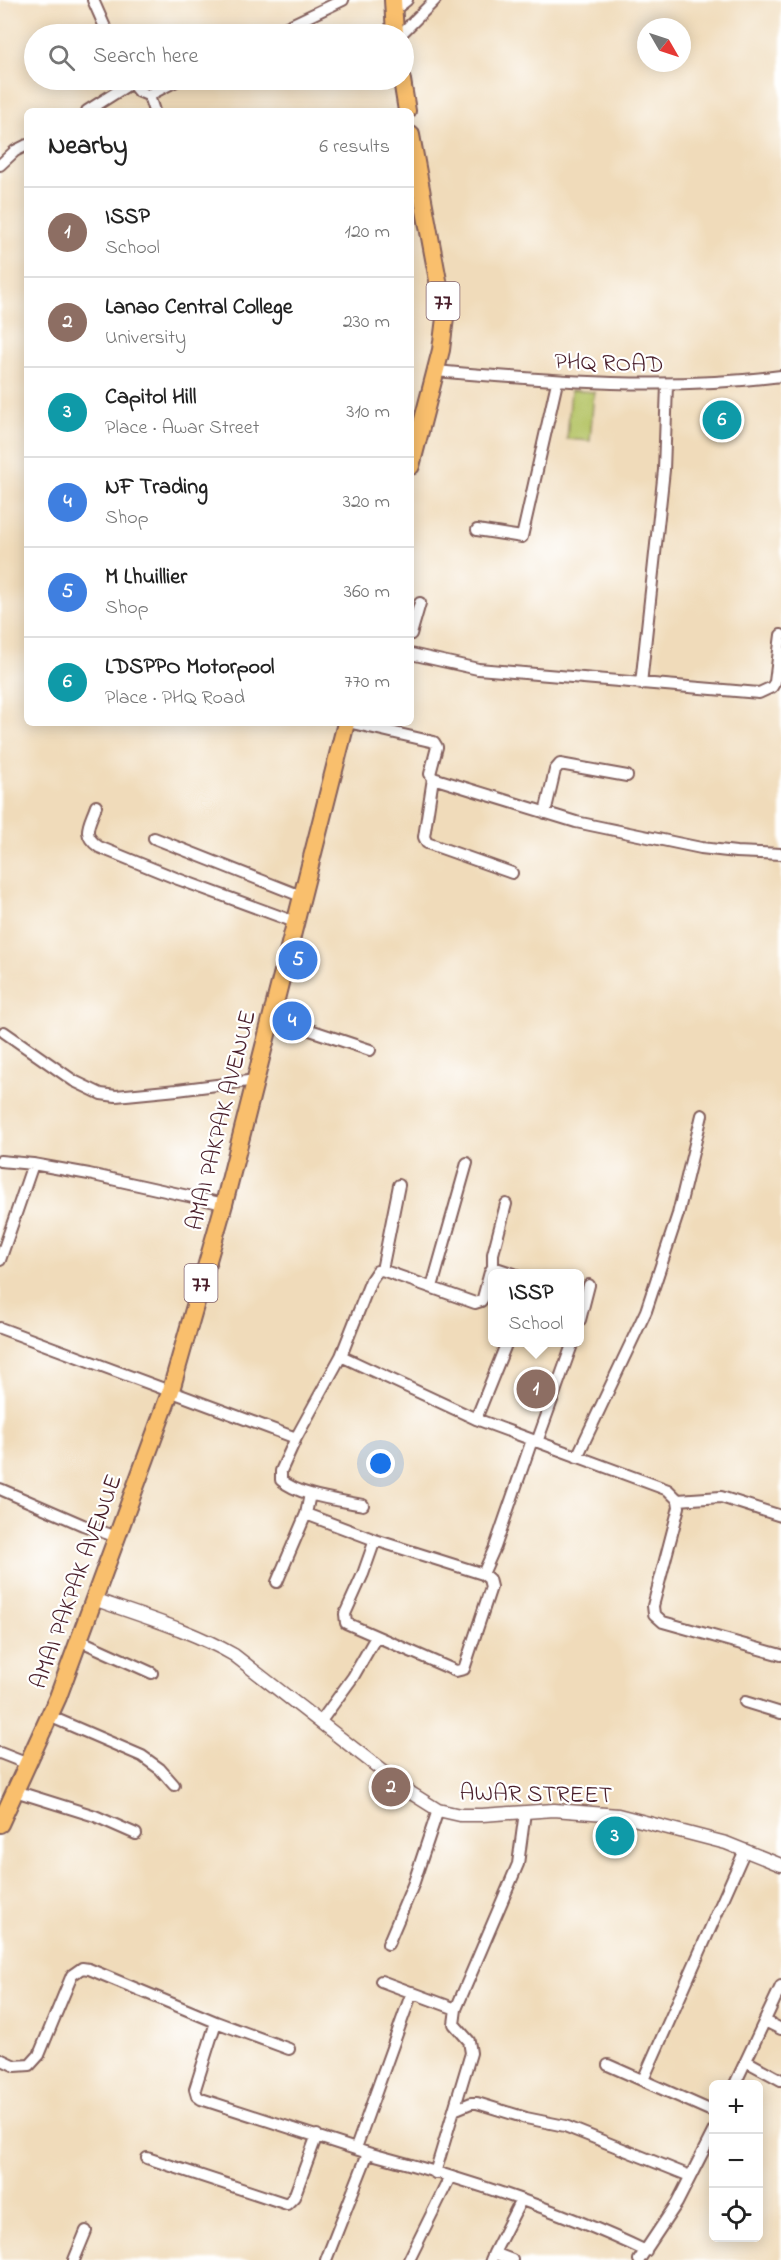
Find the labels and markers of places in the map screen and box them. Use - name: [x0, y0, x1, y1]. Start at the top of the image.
- pin: 6: [702, 398, 742, 442]
- pin: 5: [278, 938, 318, 982]
- pin: 4: [272, 998, 312, 1044]
- pin: 1: [516, 1366, 556, 1412]
- pin: 2: [372, 1764, 410, 1810]
- pin: 3: [596, 1814, 634, 1858]

